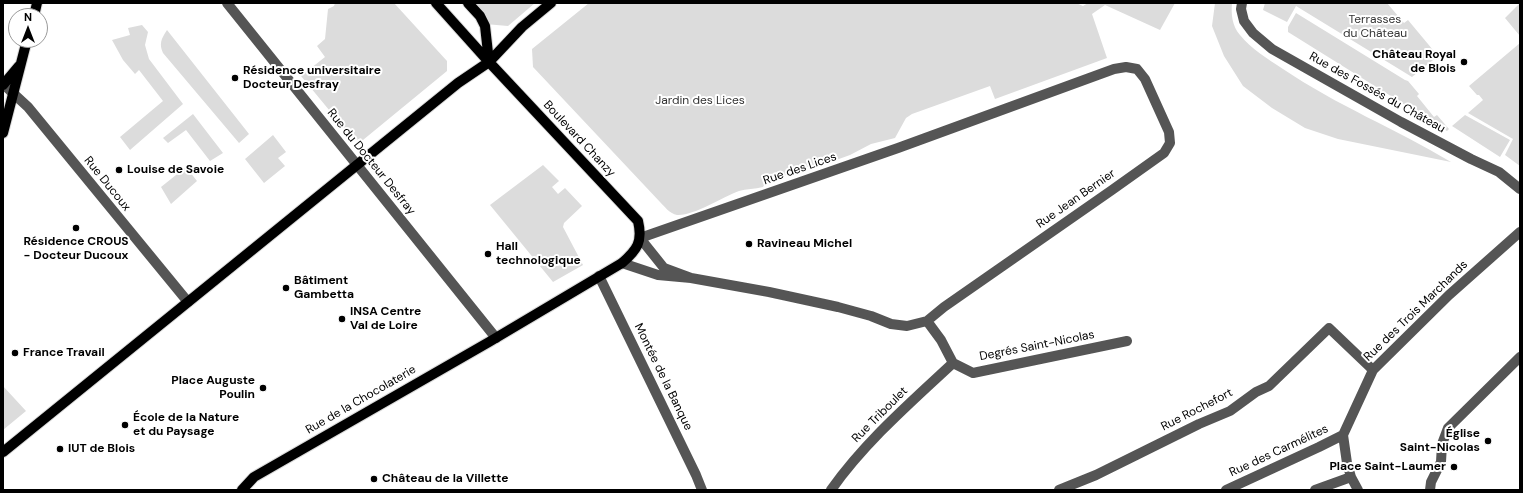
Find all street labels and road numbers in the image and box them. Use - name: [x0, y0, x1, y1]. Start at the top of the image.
- street label: Rue des Fossés du Château: [1307, 50, 1447, 136]
- street label: Boulevard Chanzy: [540, 98, 618, 180]
- street label: Rue du Docteur Desfray: [324, 106, 418, 218]
- street label: Rue des Lices: [762, 150, 838, 188]
- street label: Rue Ducoux: [81, 154, 133, 214]
- street label: Rue Jean Bernier: [1034, 166, 1118, 232]
- street label: Rue des Trois Marchands: [1361, 258, 1471, 364]
- street label: Montée de la Banque: [631, 321, 695, 433]
- street label: Degrés Saint-Nicolas: [978, 328, 1096, 364]
- street label: Rue de la Chocolaterie: [303, 362, 419, 438]
- street label: Rue Triboulet: [849, 384, 911, 446]
- street label: Rue Rochefort: [1159, 386, 1235, 434]
- street label: Rue des Carmélites: [1227, 422, 1331, 480]

